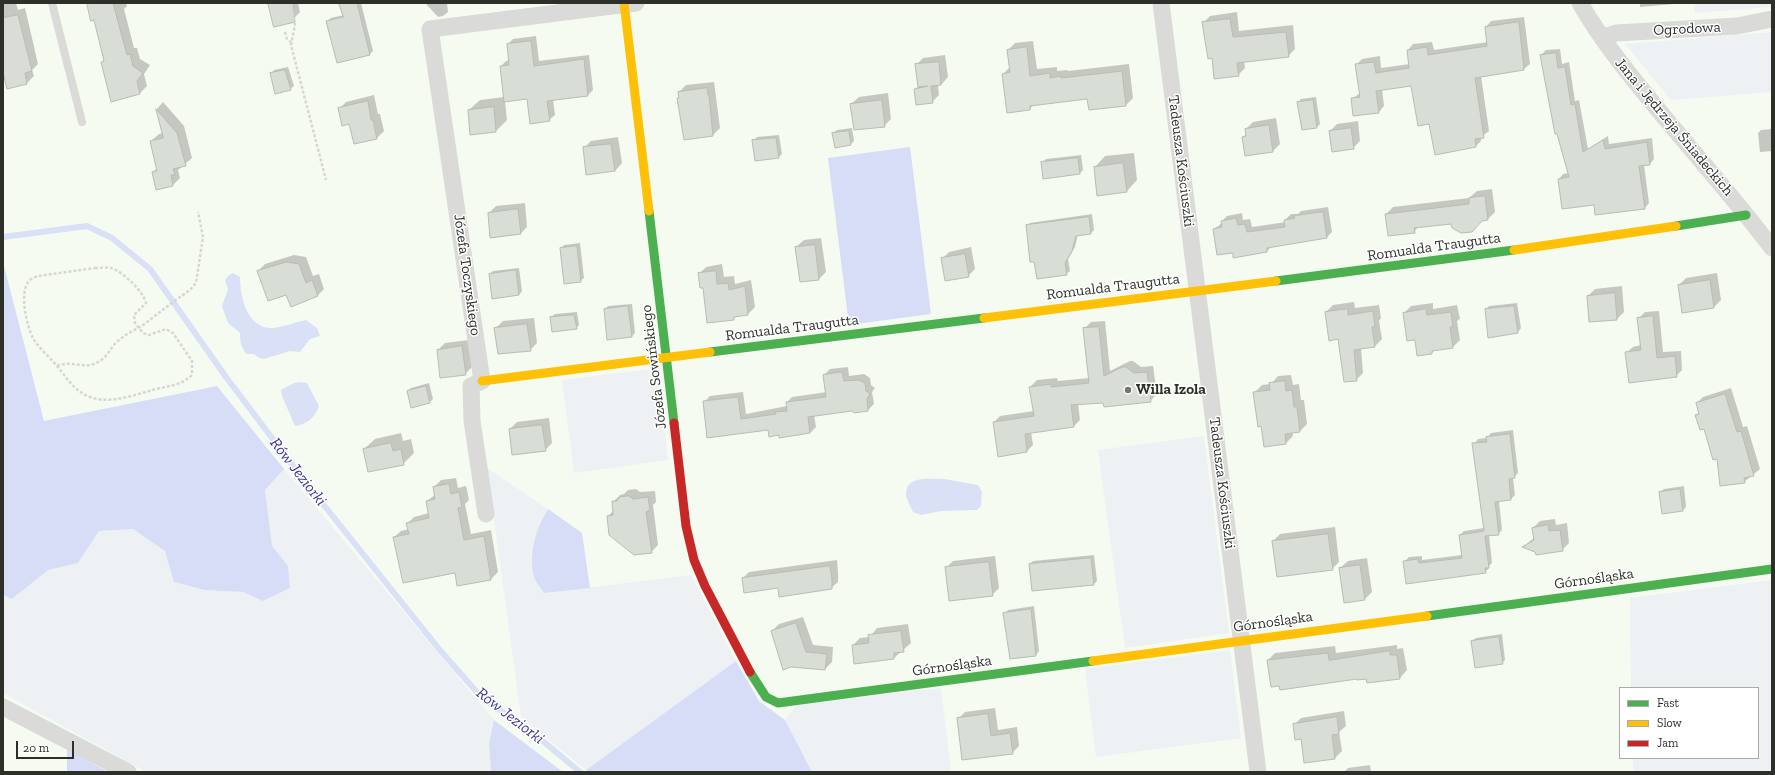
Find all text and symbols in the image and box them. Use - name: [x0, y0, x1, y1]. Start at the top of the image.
- street label: Ogrodowa: [1653, 18, 1721, 40]
- street label: Jana i Jędrzeja Śniadeckich: [1611, 54, 1737, 200]
- street label: Tadeusza Kościuszki: [1164, 94, 1198, 228]
- street label: Józefa Toczyskiego: [450, 213, 484, 337]
- street label: Romualda Traugutta: [1366, 229, 1502, 265]
- street label: Romualda Traugutta: [1045, 270, 1181, 304]
- street label: Józefa Sowińskiego: [637, 304, 671, 430]
- street label: Romualda Traugutta: [724, 311, 860, 345]
- place label: Willa Izola: [1136, 381, 1206, 399]
- marker: Willa Izola: [1123, 385, 1133, 395]
- street label: Tadeusza Kościuszki: [1205, 416, 1239, 550]
- water label: Rów Jeziorki: [265, 434, 331, 510]
- street label: Górnośląska: [1553, 565, 1635, 593]
- street label: Górnośląska: [1232, 608, 1314, 636]
- street label: Górnośląska: [911, 652, 993, 680]
- water label: Rów Jeziorki: [472, 683, 548, 749]
- legend: [1619, 687, 1759, 759]
- text: Fast: [1657, 696, 1679, 710]
- text: Slow: [1657, 716, 1682, 730]
- scale bar: [18, 733, 76, 759]
- text: Jam: [1657, 736, 1678, 750]
- text: 20 m: [23, 741, 49, 755]

